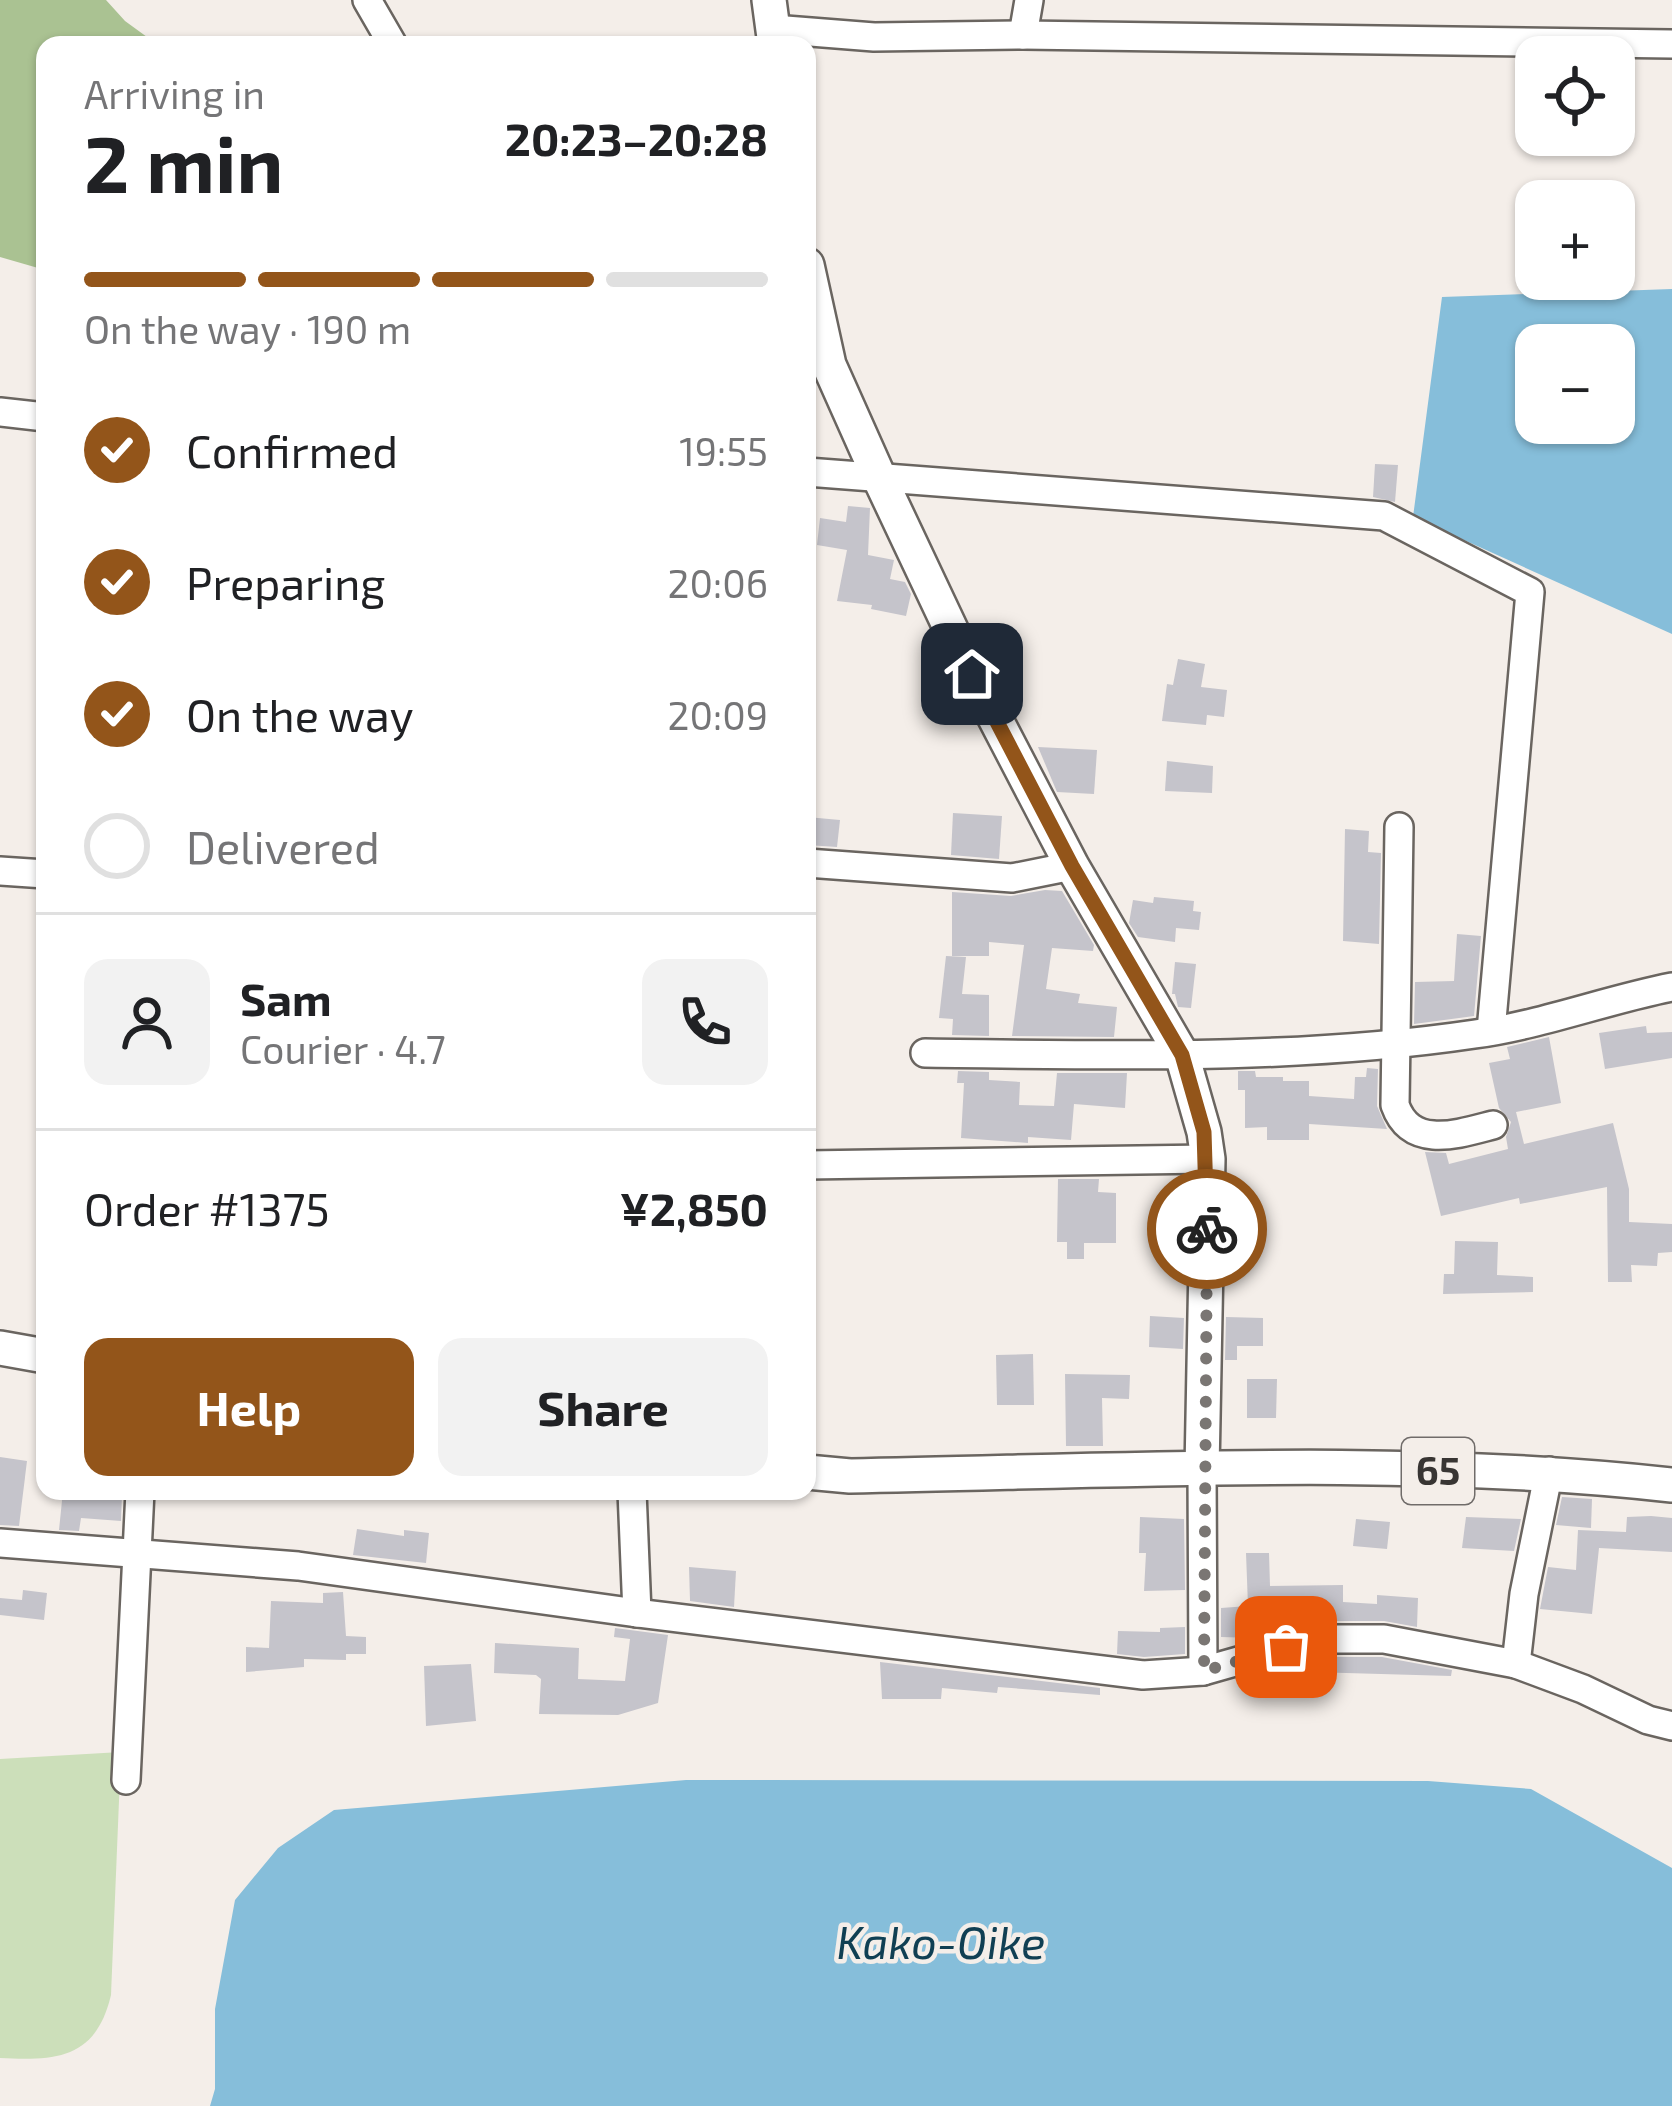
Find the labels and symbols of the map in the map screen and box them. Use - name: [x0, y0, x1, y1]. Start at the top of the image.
- pin: [921, 623, 1023, 725]
- courier: [1147, 1169, 1267, 1289]
- road number: 65: [1402, 1438, 1474, 1504]
- pin: [1235, 1596, 1337, 1698]
- water label: Kako-Oike: [837, 1914, 1045, 1968]

